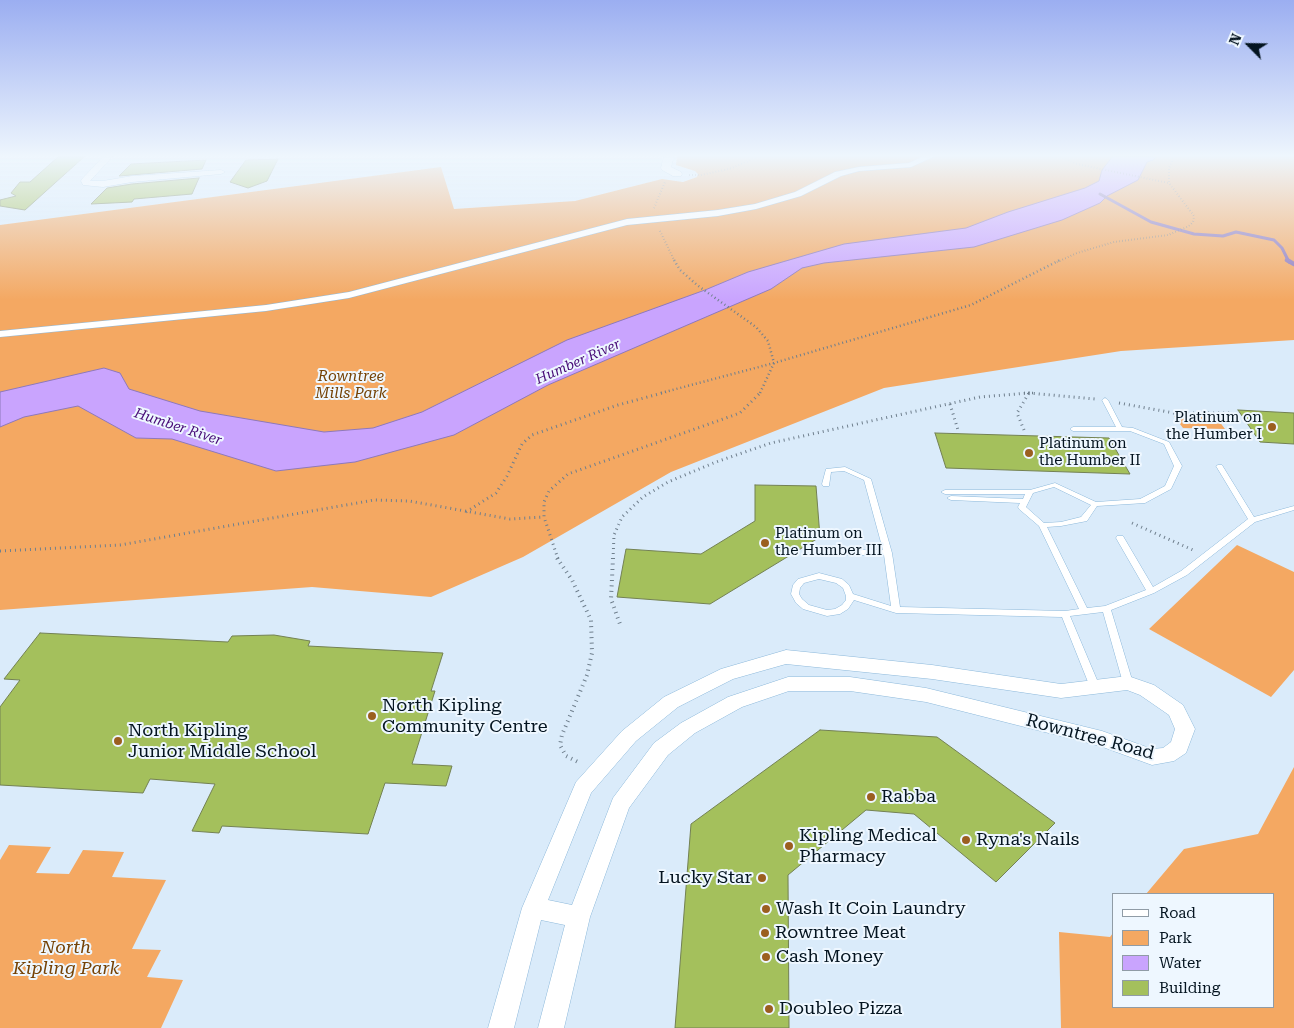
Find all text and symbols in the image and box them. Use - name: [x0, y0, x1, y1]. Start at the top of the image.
- north arrow: [1224, 20, 1274, 70]
- text: N: [1226, 31, 1245, 47]
- water label: Humber River: [533, 336, 623, 388]
- park label: Rowntree Mills Park: [315, 368, 387, 403]
- water label: Humber River: [132, 405, 224, 449]
- place label: Platinum on the Humber I: [1166, 409, 1262, 444]
- marker: Platinum on the Humber I: [1266, 421, 1278, 433]
- place label: Platinum on the Humber II: [1039, 435, 1141, 470]
- marker: Platinum on the Humber II: [1023, 447, 1035, 459]
- place label: Platinum on the Humber III: [775, 525, 882, 560]
- marker: Platinum on the Humber III: [759, 537, 771, 549]
- place label: North Kipling Community Centre: [382, 695, 548, 738]
- street label: Rowntree Road: [1023, 709, 1157, 765]
- marker: North Kipling Community Centre: [366, 710, 378, 722]
- place label: North Kipling Junior Middle School: [128, 720, 316, 762]
- marker: North Kipling Junior Middle School: [112, 735, 124, 747]
- place label: Rabba: [881, 786, 936, 808]
- marker: Rabba: [865, 791, 877, 803]
- place label: Kipling Medical Pharmacy: [799, 825, 937, 868]
- place label: Ryna's Nails: [976, 829, 1079, 851]
- marker: Ryna's Nails: [960, 834, 972, 846]
- marker: Kipling Medical Pharmacy: [783, 840, 795, 852]
- place label: Lucky Star: [658, 867, 752, 889]
- marker: Lucky Star: [756, 872, 768, 884]
- legend: [1112, 893, 1274, 1008]
- place label: Wash It Coin Laundry: [776, 898, 966, 920]
- marker: Wash It Coin Laundry: [760, 903, 772, 915]
- text: Road: [1159, 904, 1196, 922]
- place label: Rowntree Meat: [775, 922, 906, 944]
- marker: Rowntree Meat: [759, 927, 771, 939]
- text: Park: [1159, 929, 1192, 947]
- park label: North Kipling Park: [13, 937, 119, 980]
- place label: Cash Money: [776, 946, 883, 968]
- marker: Cash Money: [760, 951, 772, 963]
- text: Water: [1159, 954, 1201, 972]
- text: Building: [1159, 979, 1220, 997]
- place label: Doubleo Pizza: [779, 998, 902, 1020]
- marker: Doubleo Pizza: [763, 1003, 775, 1015]

